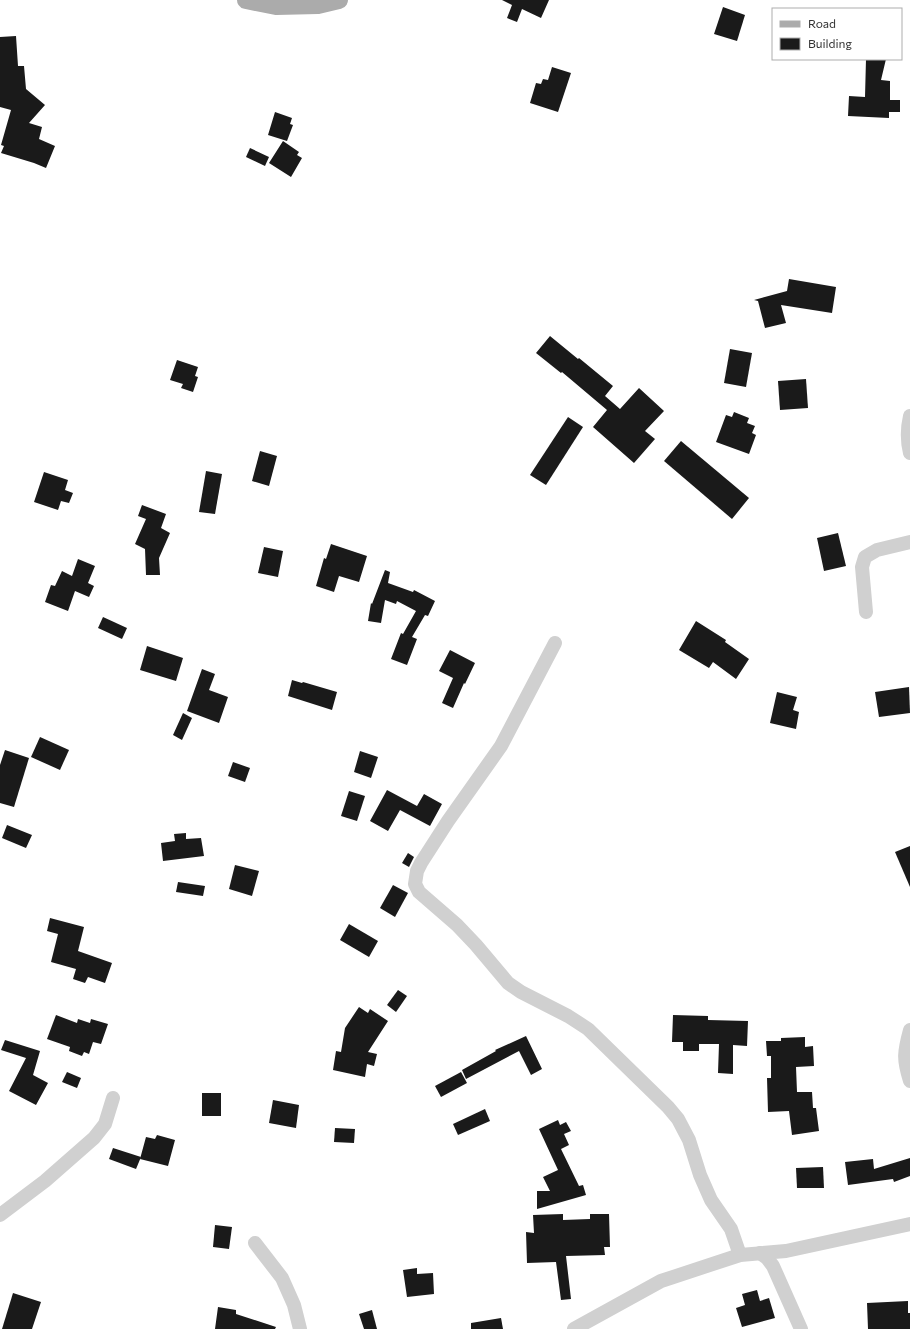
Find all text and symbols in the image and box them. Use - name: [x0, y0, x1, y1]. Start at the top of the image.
- legend: [772, 8, 902, 60]
- text: Road: [808, 16, 836, 30]
- text: Building: [808, 36, 852, 50]

